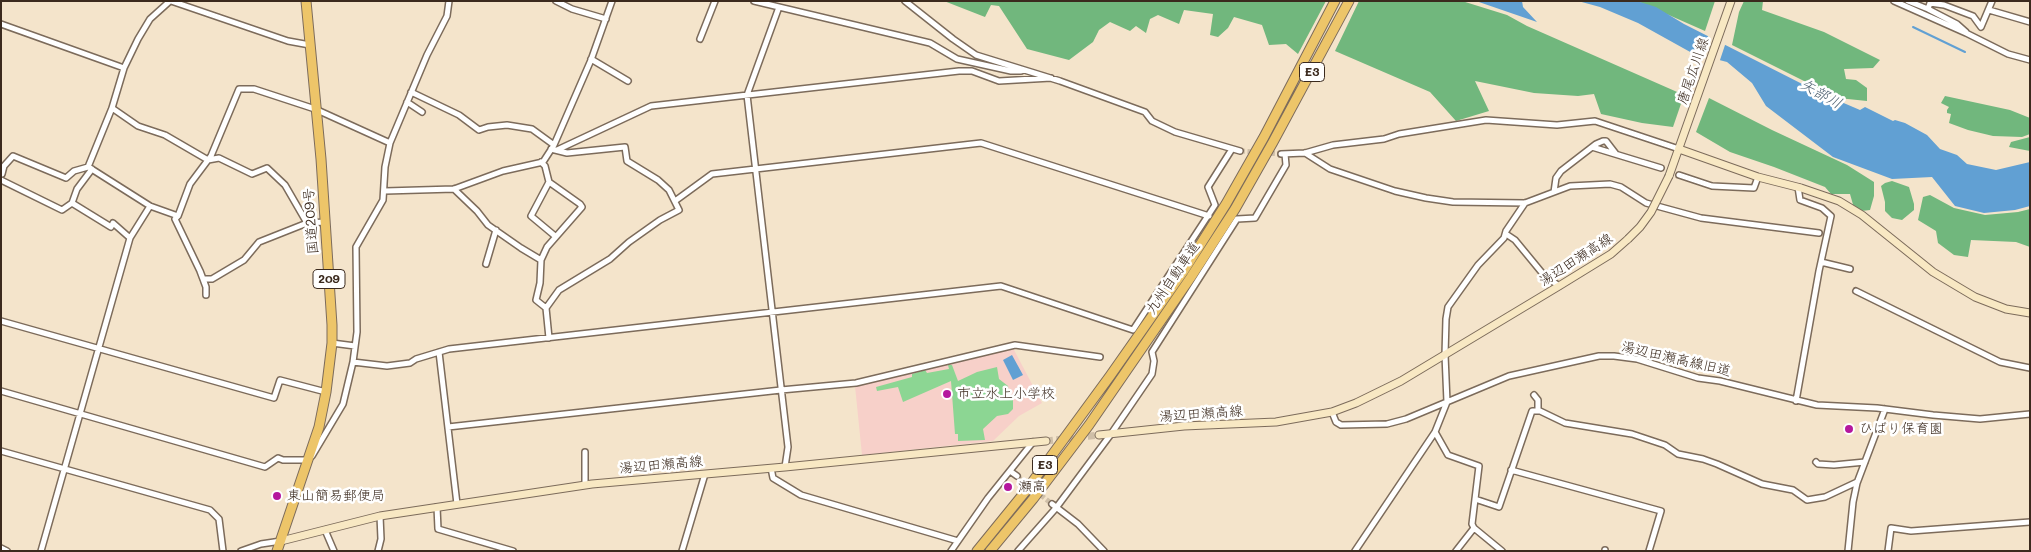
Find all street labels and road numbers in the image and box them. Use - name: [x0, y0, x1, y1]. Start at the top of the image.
- street label: 唐尾広川線: [1674, 35, 1712, 107]
- road number: E3: [1300, 62, 1324, 82]
- street label: 国道209号: [300, 187, 322, 255]
- street label: 湯辺田瀬高線: [1536, 230, 1616, 290]
- street label: 九州自動車道: [1143, 238, 1203, 318]
- road number: 209: [313, 270, 345, 288]
- street label: 湯辺田瀬高線旧道: [1620, 338, 1732, 380]
- street label: 湯辺田瀬高線: [1159, 403, 1243, 425]
- street label: 湯辺田瀬高線: [618, 453, 704, 477]
- road number: E3: [1032, 456, 1058, 474]

